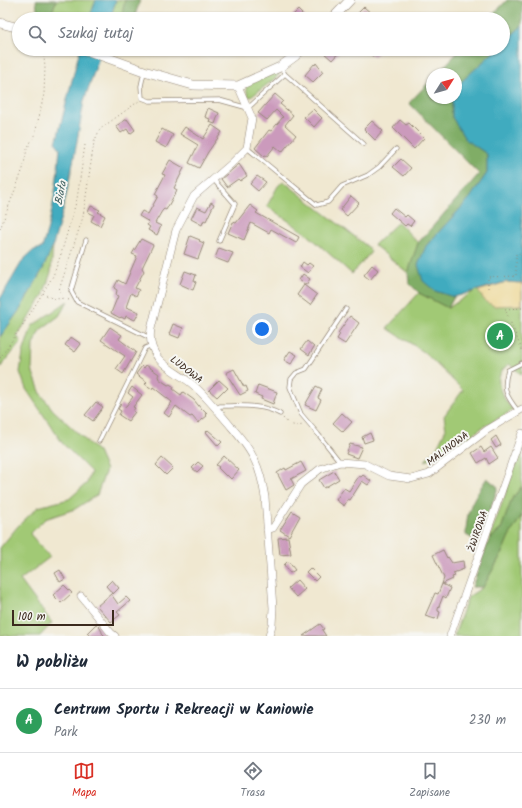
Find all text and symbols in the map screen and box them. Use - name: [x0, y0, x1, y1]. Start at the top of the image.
- search box: [12, 12, 510, 56]
- text: Szukaj tutaj: [58, 22, 133, 46]
- icon: search: [26, 23, 48, 45]
- north arrow: [426, 68, 462, 104]
- water label: Biała: [50, 179, 72, 207]
- your location: [252, 319, 272, 339]
- pin: A: [487, 321, 513, 351]
- street label: LUDOWA: [167, 352, 206, 388]
- street label: MALINOWA: [423, 428, 472, 470]
- street label: ŻWIROWA: [463, 508, 493, 554]
- scale bar: [12, 608, 114, 627]
- text: 100 m: [18, 608, 46, 626]
- text: W pobliżu: [16, 649, 87, 676]
- text: Centrum Sportu i Rekreacji w Kaniowie: [54, 698, 314, 722]
- text: A: [25, 710, 33, 731]
- text: 230 m: [469, 710, 506, 731]
- text: Park: [54, 722, 78, 743]
- tab: Mapa: [72, 760, 96, 802]
- tab: Trasa: [241, 760, 265, 802]
- tab: Zapisane: [409, 760, 450, 802]

